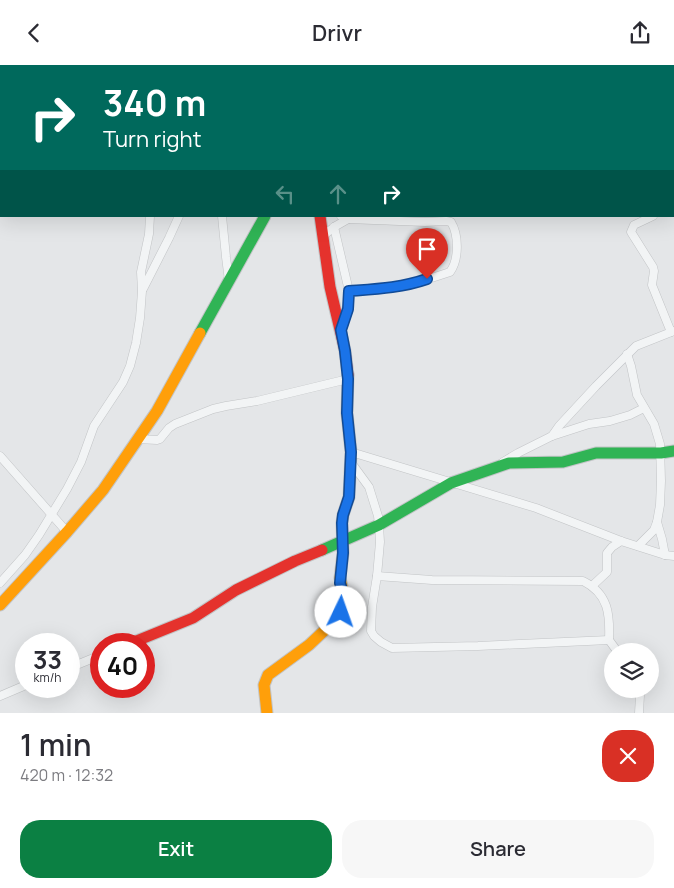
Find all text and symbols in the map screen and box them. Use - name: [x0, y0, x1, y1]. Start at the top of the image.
- text: Drivr: [312, 18, 362, 48]
- icon: back: [20, 19, 48, 47]
- icon: share: [626, 19, 654, 47]
- text: 340 m: [103, 79, 206, 127]
- icon: right: [20, 85, 85, 150]
- text: Turn right: [103, 124, 201, 154]
- icon: left: [271, 180, 299, 208]
- icon: ahead: [324, 180, 352, 208]
- icon: right: [377, 180, 405, 208]
- pin: [406, 228, 448, 279]
- icon: arrive: [413, 235, 441, 263]
- position arrow: [314, 585, 366, 637]
- speed limit sign: 40: [90, 633, 155, 698]
- text: 33: [33, 642, 62, 677]
- map controls: [604, 643, 659, 698]
- button: layers: [604, 643, 659, 698]
- text: km/h: [34, 669, 61, 686]
- text: 1 min: [20, 724, 92, 765]
- button: close: [602, 730, 654, 782]
- text: 420 m · 12:32: [20, 764, 113, 786]
- button: Exit: [20, 820, 332, 878]
- button: Share: [342, 820, 654, 878]

